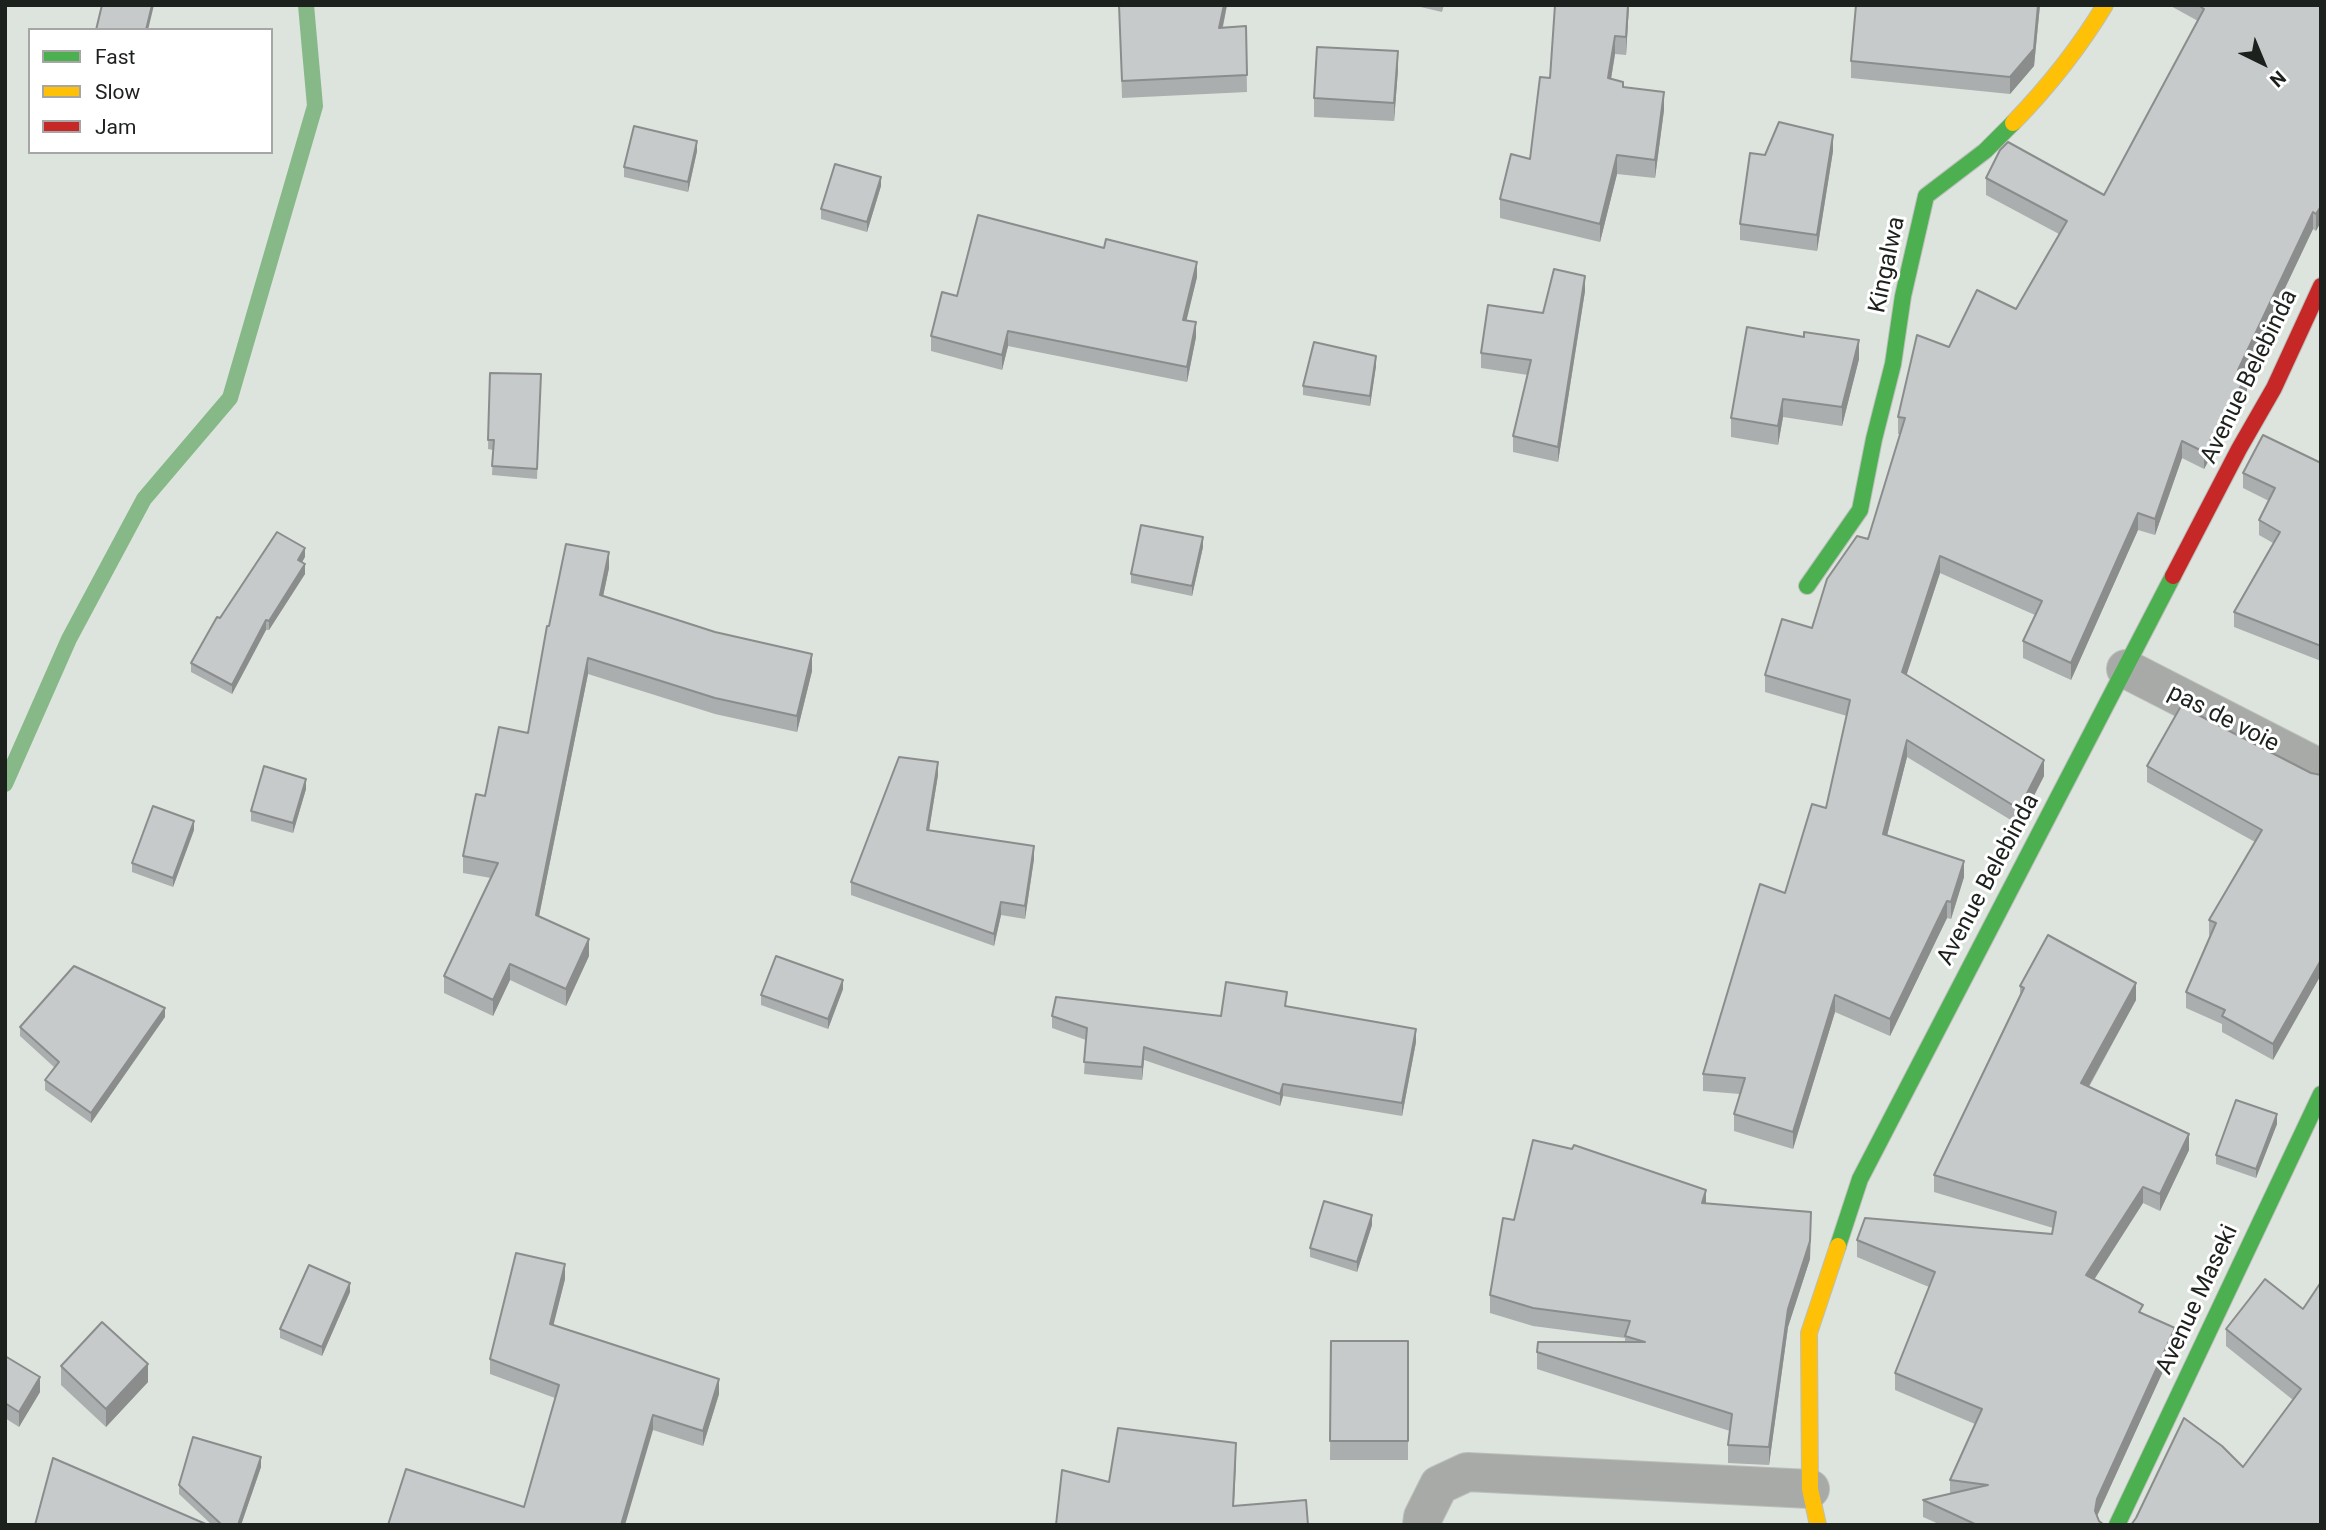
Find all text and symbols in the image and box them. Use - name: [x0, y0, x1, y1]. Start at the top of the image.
- legend: [28, 28, 273, 154]
- north arrow: [2228, 28, 2298, 98]
- text: Fast: [95, 45, 135, 69]
- text: N: [2265, 66, 2290, 92]
- text: Slow: [95, 80, 140, 104]
- text: Jam: [95, 115, 136, 139]
- street label: Kingalwa: [1864, 214, 1912, 316]
- street label: Avenue Belebinda: [2195, 285, 2305, 469]
- street label: pas de voie: [2163, 679, 2283, 759]
- street label: Avenue Belebinda: [1932, 789, 2046, 971]
- street label: Avenue Maseki: [2151, 1221, 2245, 1379]

